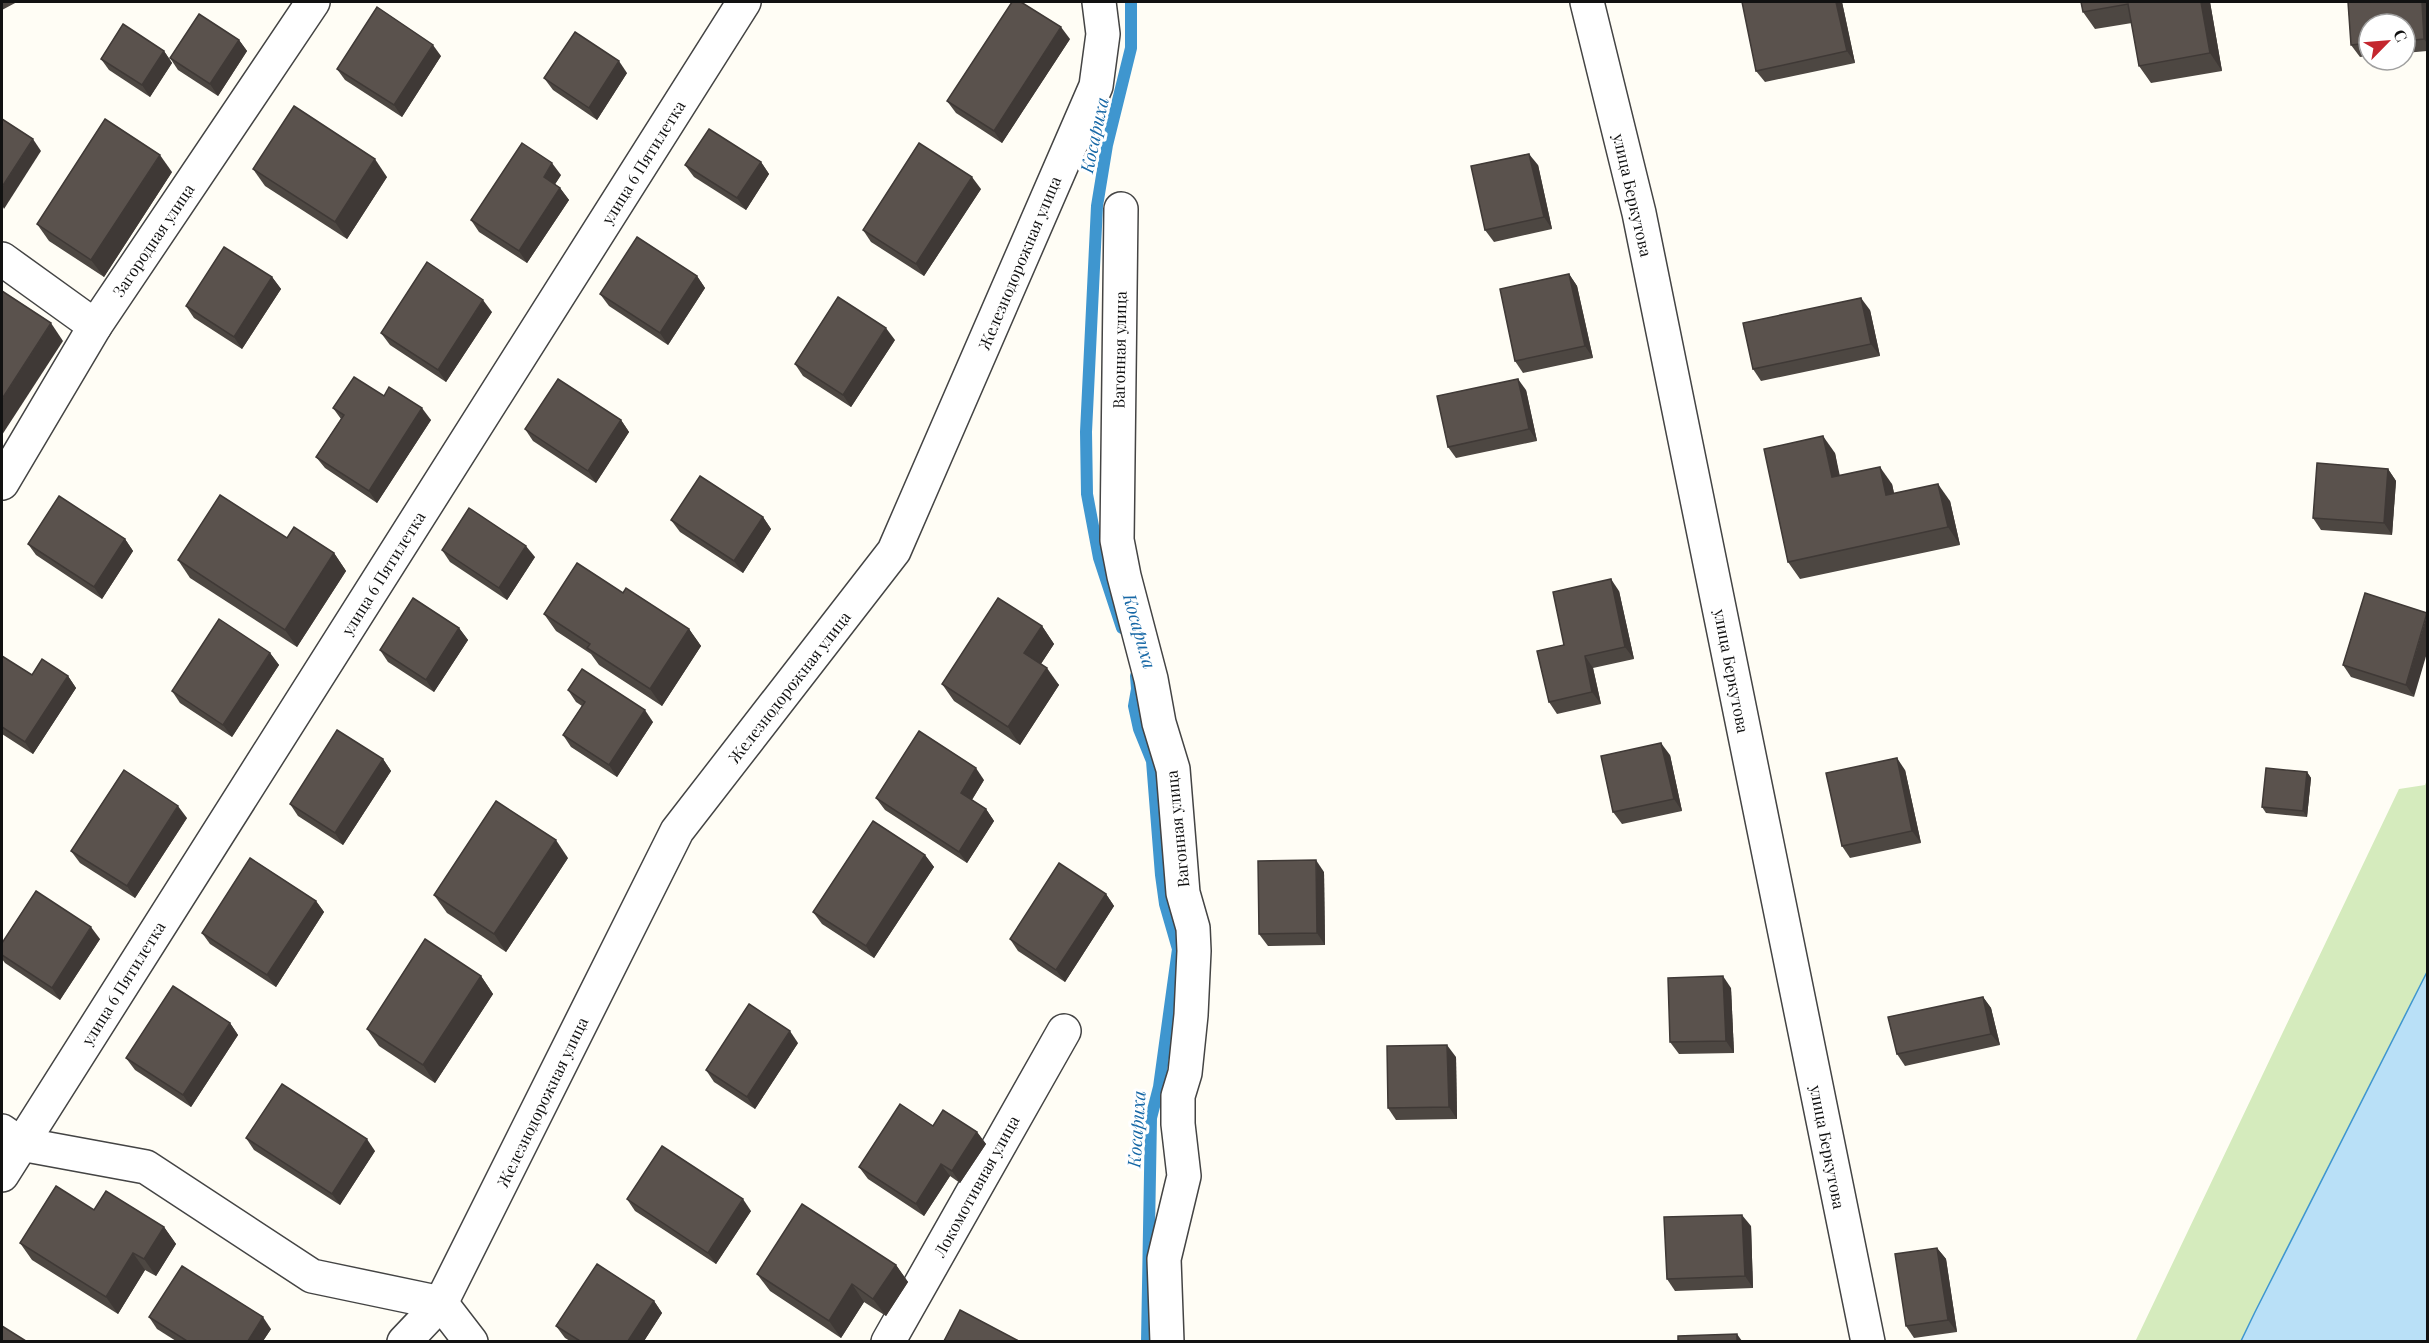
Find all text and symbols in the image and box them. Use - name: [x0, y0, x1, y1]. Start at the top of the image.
- north arrow: [2357, 12, 2417, 72]
- text: С: [2389, 26, 2413, 45]
- water label: Косариха: [1074, 95, 1114, 176]
- street label: улица 6 Пятилетка: [596, 96, 690, 229]
- street label: улица Беркутова: [1608, 130, 1657, 259]
- street label: Железнодорожная улица: [973, 173, 1065, 353]
- street label: Загородная улица: [107, 179, 199, 301]
- street label: Вагонная улица: [1107, 291, 1131, 409]
- street label: улица 6 Пятилетка: [336, 507, 430, 640]
- water label: Косариха: [1118, 590, 1162, 671]
- street label: улица Беркутова: [1710, 606, 1754, 735]
- street label: Железнодорожная улица: [723, 607, 855, 767]
- street label: Вагонная улица: [1160, 769, 1194, 889]
- street label: улица 6 Пятилетка: [76, 917, 170, 1050]
- street label: Железнодорожная улица: [492, 1013, 592, 1191]
- street label: улица Беркутова: [1806, 1082, 1850, 1211]
- water label: Косариха: [1121, 1090, 1151, 1169]
- street label: Локомотивная улица: [928, 1112, 1024, 1261]

